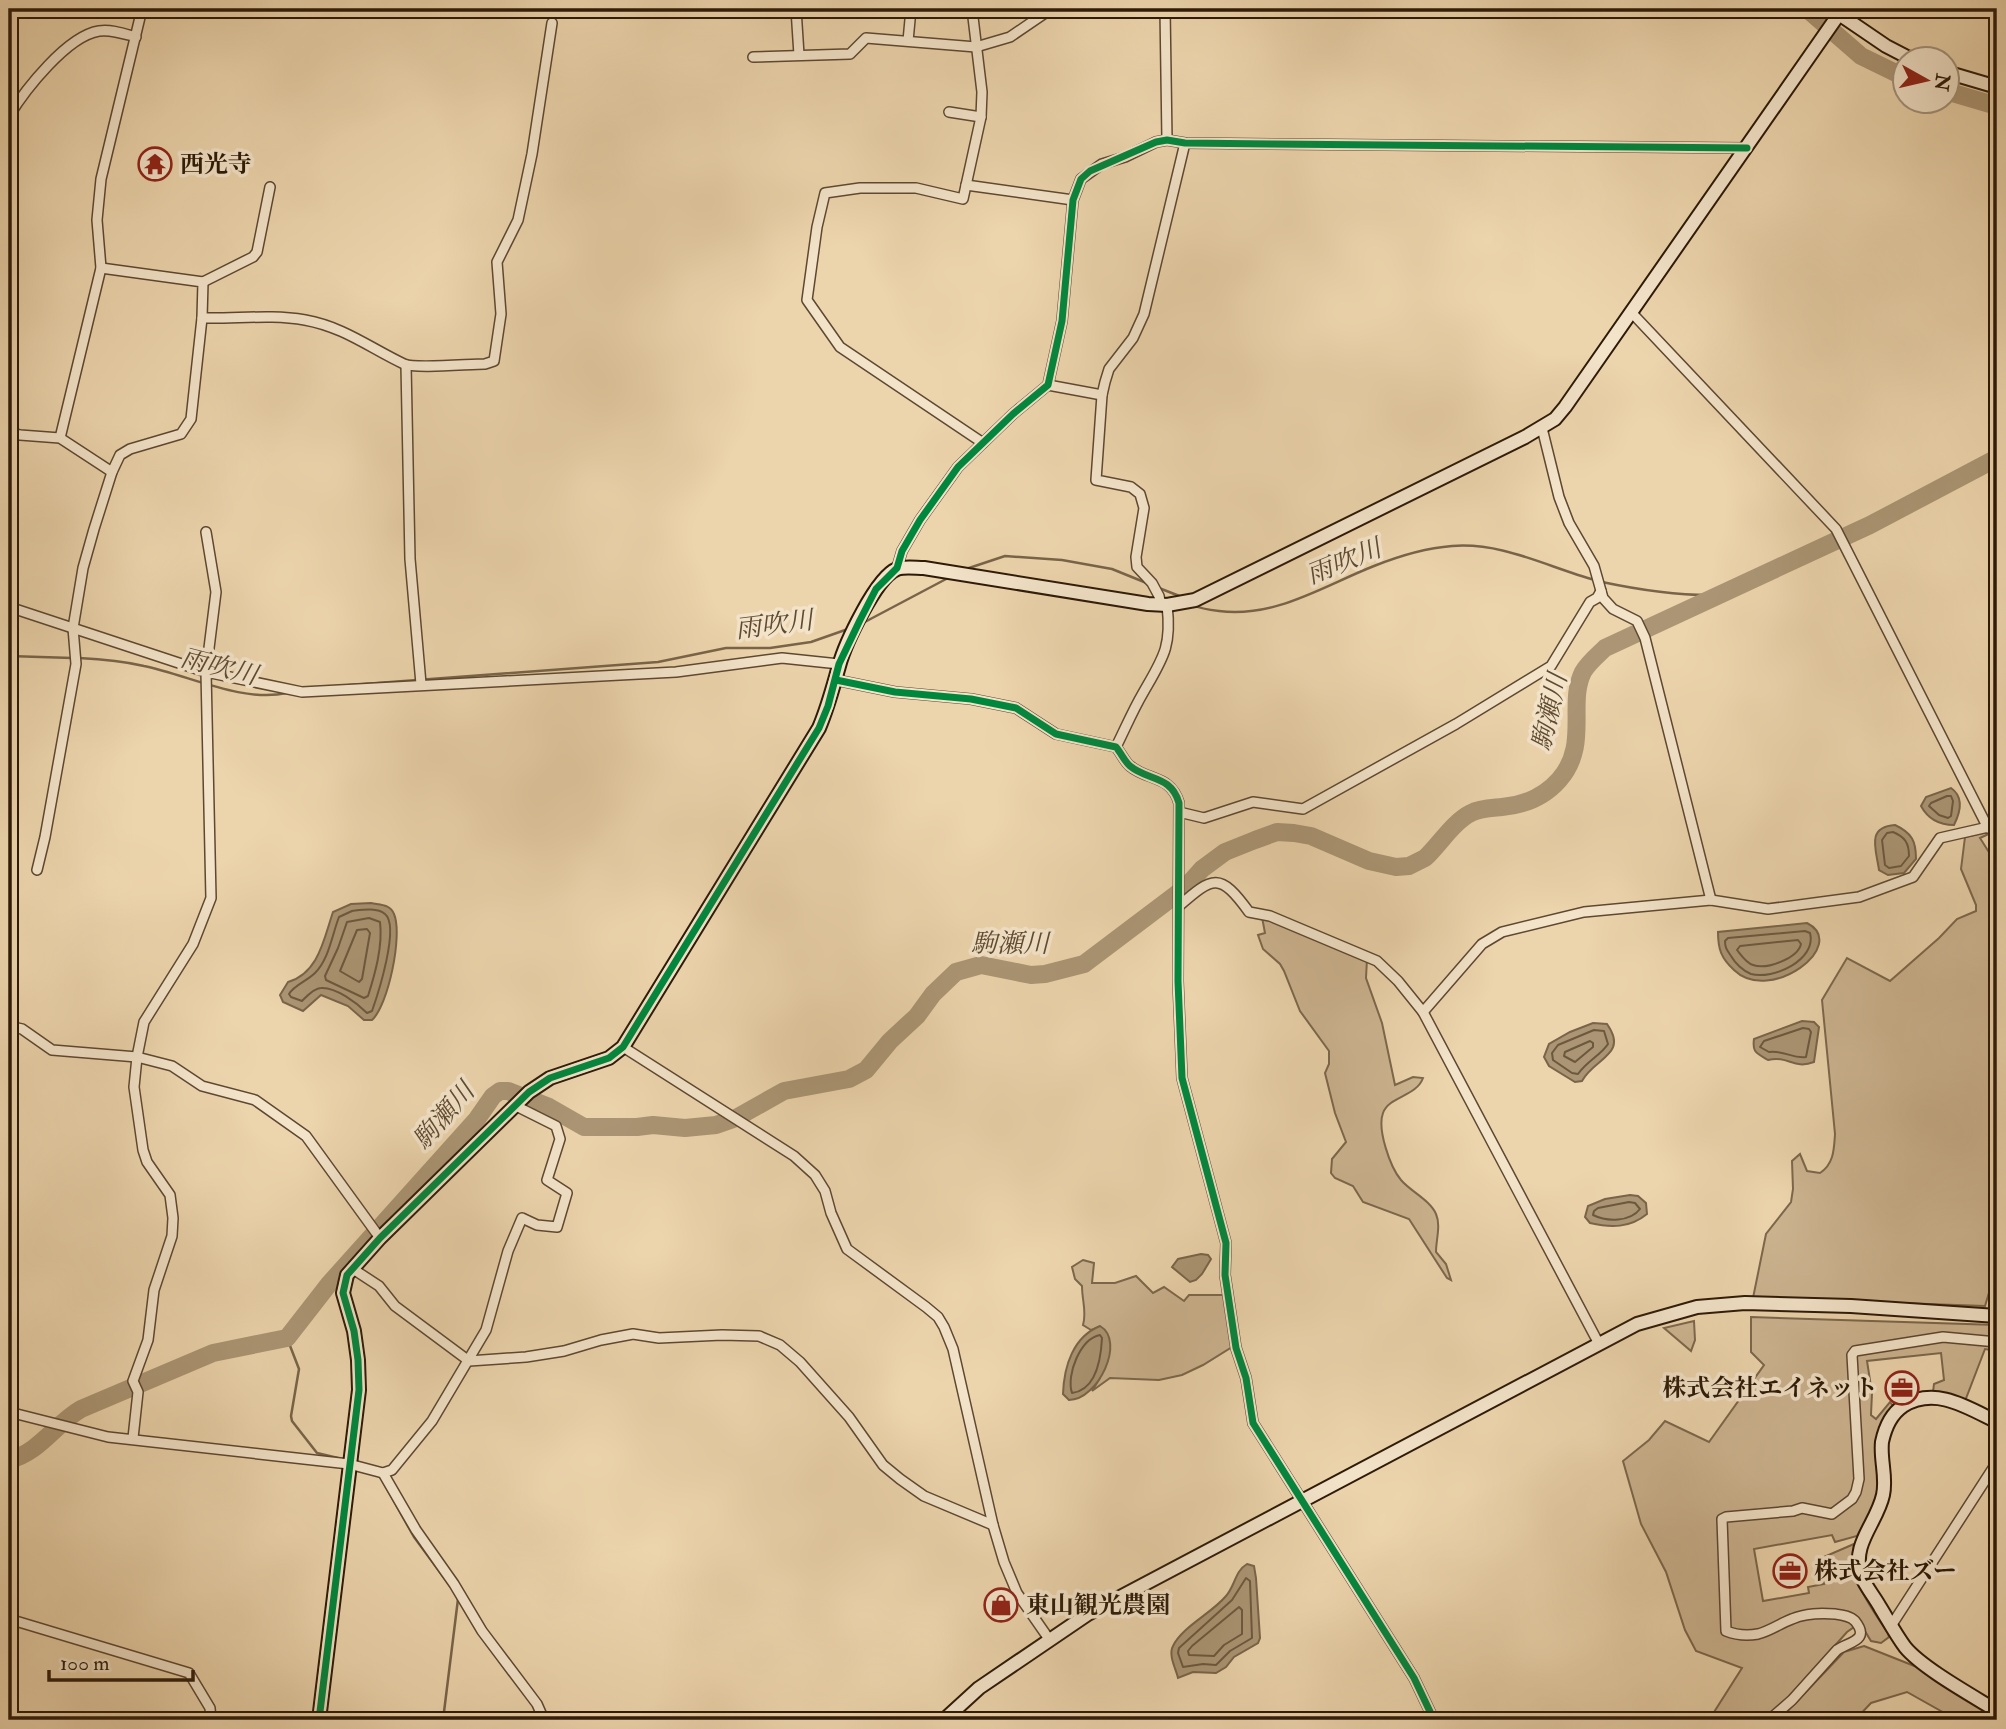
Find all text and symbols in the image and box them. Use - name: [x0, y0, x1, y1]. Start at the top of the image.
- north arrow: [1890, 46, 1960, 116]
- text: N: [1929, 71, 1955, 93]
- temple icon: 西光寺: [136, 145, 174, 183]
- place label: 西光寺: [180, 149, 252, 180]
- water label: 雨吹川: [1302, 531, 1389, 591]
- water label: 雨吹川: [733, 604, 818, 646]
- water label: 雨吹川: [177, 642, 264, 693]
- water label: 駒瀬川: [1526, 667, 1575, 754]
- water label: 駒瀬川: [971, 928, 1052, 960]
- water label: 駒瀬川: [406, 1074, 484, 1156]
- office icon: 株式会社エイネット: [1883, 1369, 1921, 1407]
- place label: 株式会社エイネット: [1662, 1373, 1878, 1404]
- office icon: 株式会社ズー: [1771, 1552, 1809, 1590]
- place label: 株式会社ズー: [1814, 1556, 1957, 1587]
- shop icon: 東山観光農園: [982, 1586, 1020, 1624]
- place label: 東山観光農園: [1026, 1590, 1170, 1621]
- scale bar: [49, 1638, 192, 1682]
- text: 100 m: [60, 1650, 110, 1677]

